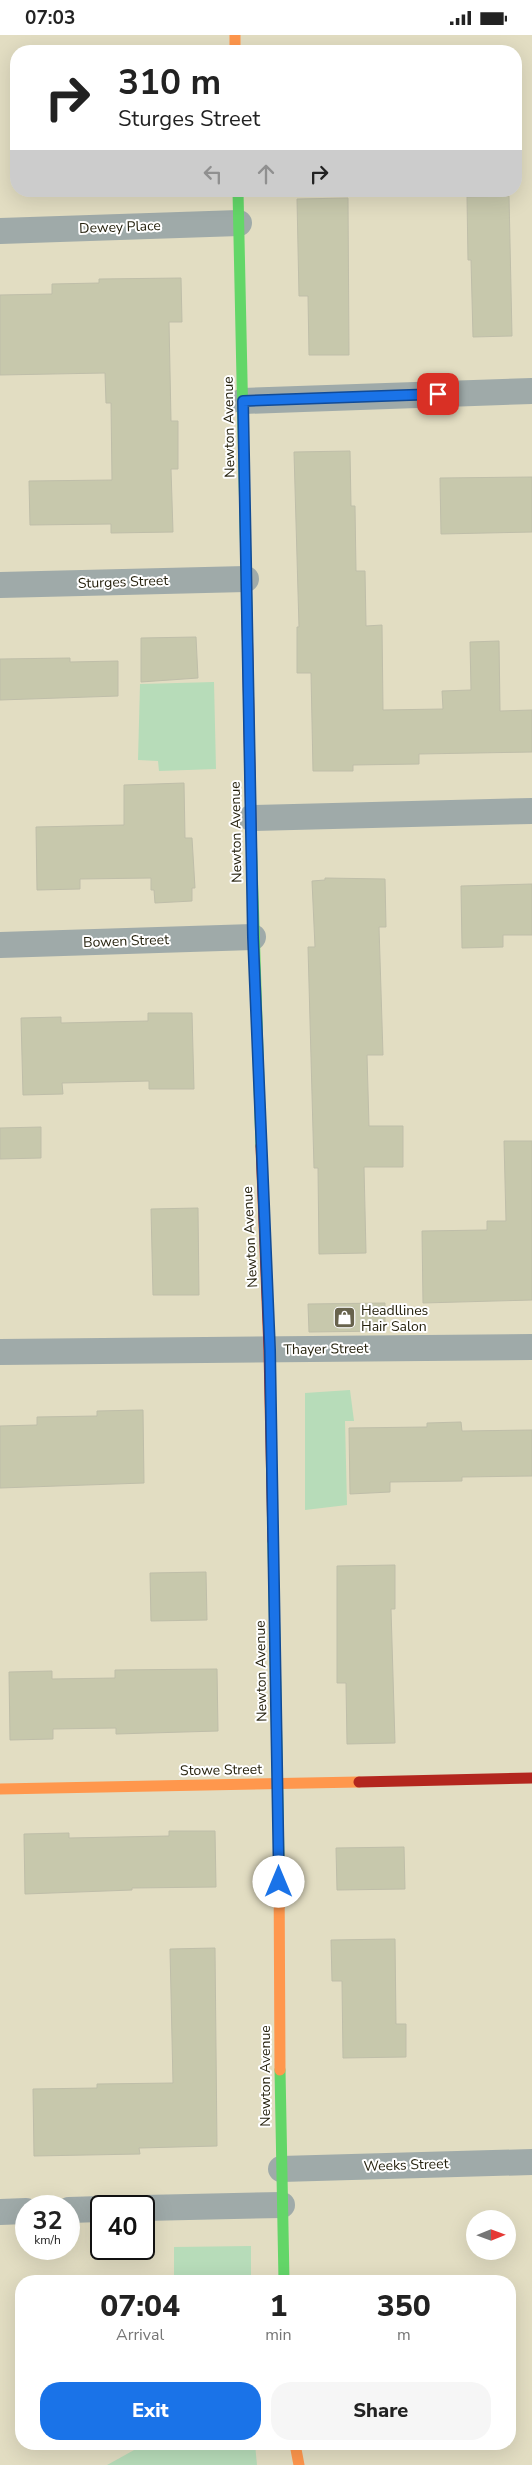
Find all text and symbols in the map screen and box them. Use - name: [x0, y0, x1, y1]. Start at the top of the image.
- text: 07:03: [25, 5, 75, 31]
- text: 310 m: [118, 59, 221, 106]
- icon: right: [35, 65, 100, 130]
- text: Sturges Street: [118, 104, 260, 134]
- icon: left: [199, 160, 227, 188]
- icon: ahead: [252, 160, 280, 188]
- icon: right: [305, 160, 333, 188]
- street label: Dewey Place: [79, 216, 161, 238]
- pin: [417, 373, 459, 415]
- street label: Newton Avenue: [219, 376, 239, 478]
- icon: arrive: [424, 380, 452, 408]
- street label: Sturges Street: [77, 571, 169, 593]
- street label: Newton Avenue: [226, 781, 246, 883]
- street label: Bowen Street: [83, 930, 169, 952]
- street label: Newton Avenue: [238, 1186, 262, 1288]
- place label: Headllines Hair Salon: [361, 1301, 429, 1336]
- shop icon: Headllines Hair Salon: [333, 1306, 357, 1330]
- street label: Thayer Street: [283, 1339, 369, 1359]
- street label: Newton Avenue: [251, 1620, 271, 1722]
- street label: Stowe Street: [180, 1760, 262, 1780]
- position arrow: [252, 1855, 304, 1907]
- street label: Newton Avenue: [256, 2025, 275, 2127]
- street label: Weeks Street: [363, 2154, 449, 2176]
- speed limit sign: 40: [90, 2195, 155, 2260]
- text: 32: [32, 2204, 63, 2238]
- north arrow: [466, 2210, 516, 2260]
- map controls: [466, 2210, 516, 2260]
- text: km/h: [34, 2232, 61, 2248]
- text: 07:04: [100, 2286, 180, 2327]
- text: 1: [269, 2286, 287, 2327]
- text: 350: [377, 2286, 431, 2327]
- text: Arrival: [116, 2324, 164, 2346]
- text: min: [265, 2324, 292, 2346]
- text: m: [397, 2324, 411, 2346]
- button: Exit: [40, 2382, 261, 2440]
- button: Share: [271, 2382, 491, 2440]

